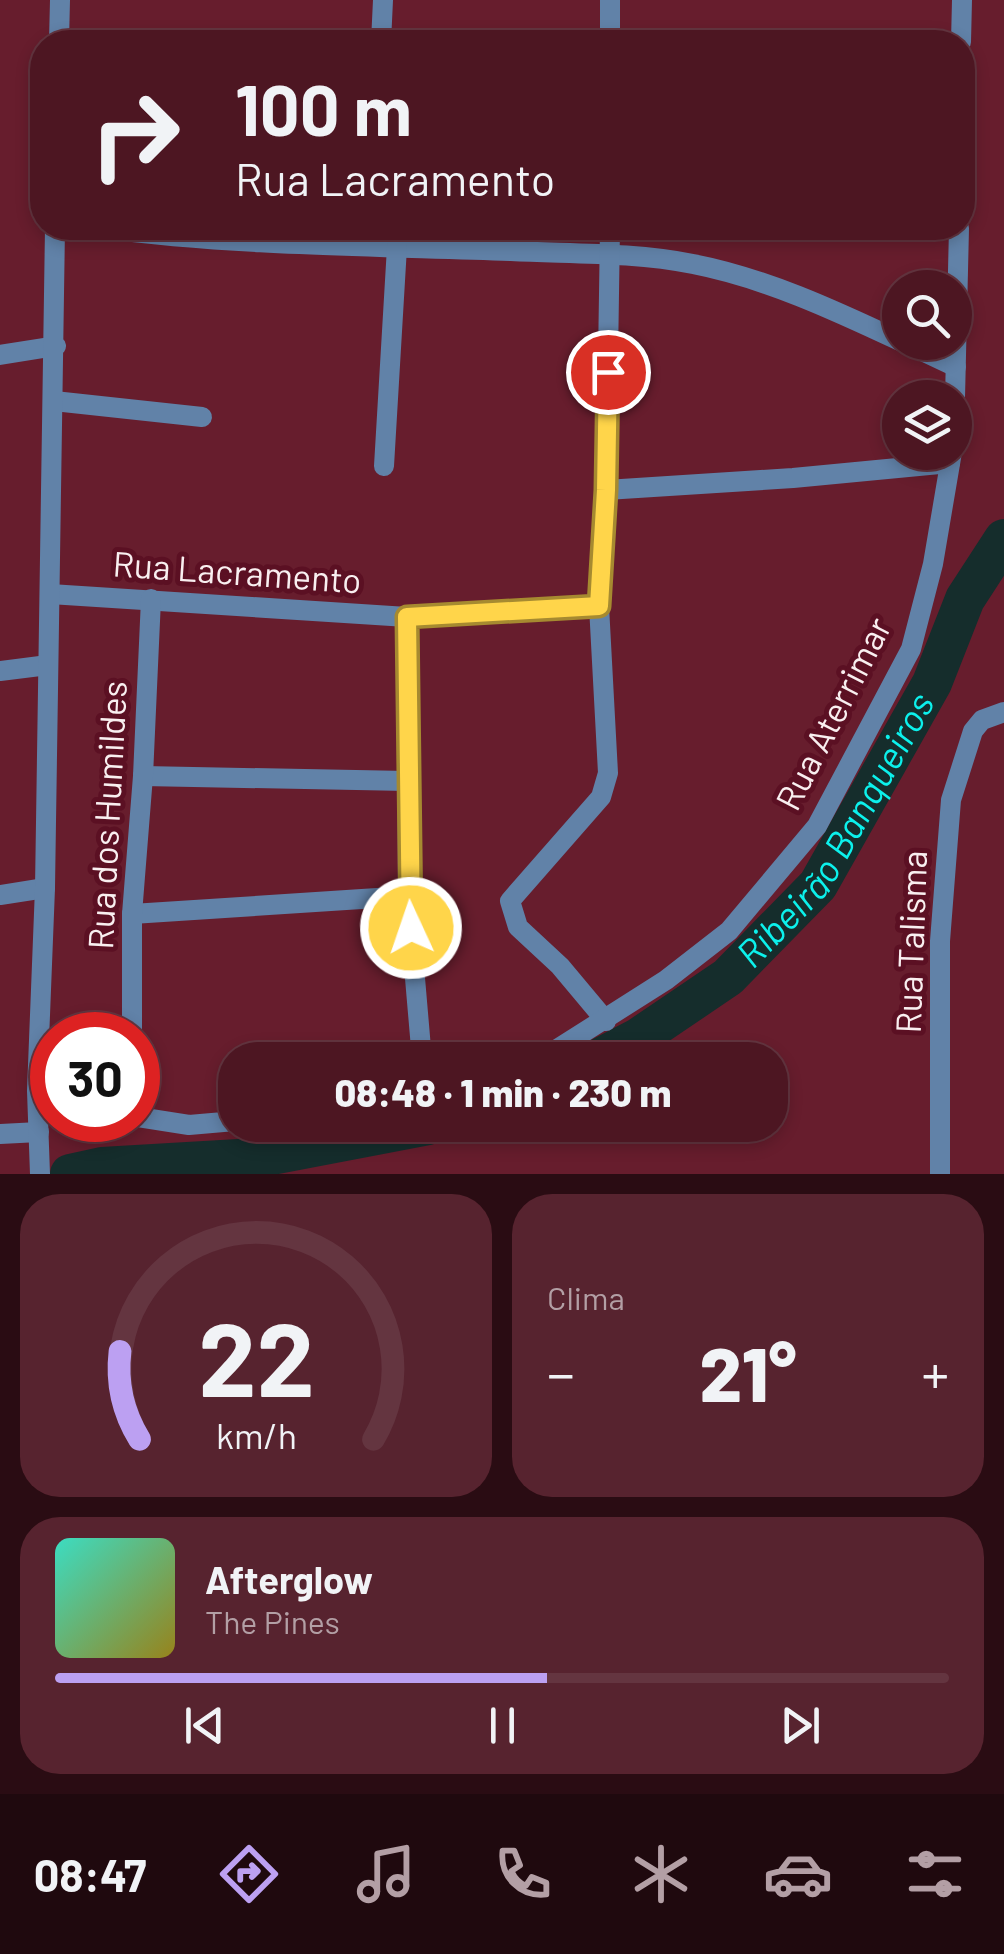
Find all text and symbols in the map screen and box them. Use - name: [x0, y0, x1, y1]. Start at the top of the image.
- text: 100 m: [235, 66, 412, 150]
- icon: right: [70, 70, 200, 200]
- text: Rua Lacramento: [235, 151, 555, 205]
- map controls: [882, 270, 972, 470]
- button: search: [882, 270, 972, 360]
- pin: [566, 330, 651, 415]
- icon: arrive: [581, 345, 636, 400]
- button: layers: [882, 380, 972, 470]
- street label: Rua Lacramento: [111, 541, 363, 601]
- street label: Rua Aterrimar: [766, 609, 899, 817]
- street label: Rua dos Humildes: [78, 680, 134, 950]
- water label: Ribeirão Banqueiros: [726, 684, 943, 976]
- street label: Rua Talisma: [886, 850, 934, 1034]
- position arrow: [359, 876, 463, 980]
- speed limit sign: 30: [30, 1012, 160, 1142]
- text: 08:48 · 1 min · 230 m: [335, 1069, 671, 1115]
- text: Clima: [547, 1278, 625, 1316]
- text: 22: [198, 1293, 314, 1418]
- text: 21°: [699, 1327, 797, 1417]
- text: −: [547, 1339, 575, 1405]
- text: +: [921, 1339, 949, 1405]
- text: km/h: [216, 1413, 296, 1456]
- text: Afterglow: [205, 1556, 373, 1602]
- text: The Pines: [205, 1602, 340, 1640]
- icon: previous: [177, 1698, 232, 1753]
- icon: pause: [475, 1698, 530, 1753]
- icon: next: [773, 1698, 828, 1753]
- icon: directions: [214, 1839, 284, 1909]
- icon: music: [351, 1839, 421, 1909]
- icon: phone: [488, 1839, 558, 1909]
- icon: climate: [626, 1839, 696, 1909]
- icon: car: [763, 1839, 833, 1909]
- icon: filters: [900, 1839, 970, 1909]
- text: 08:47: [34, 1847, 146, 1901]

